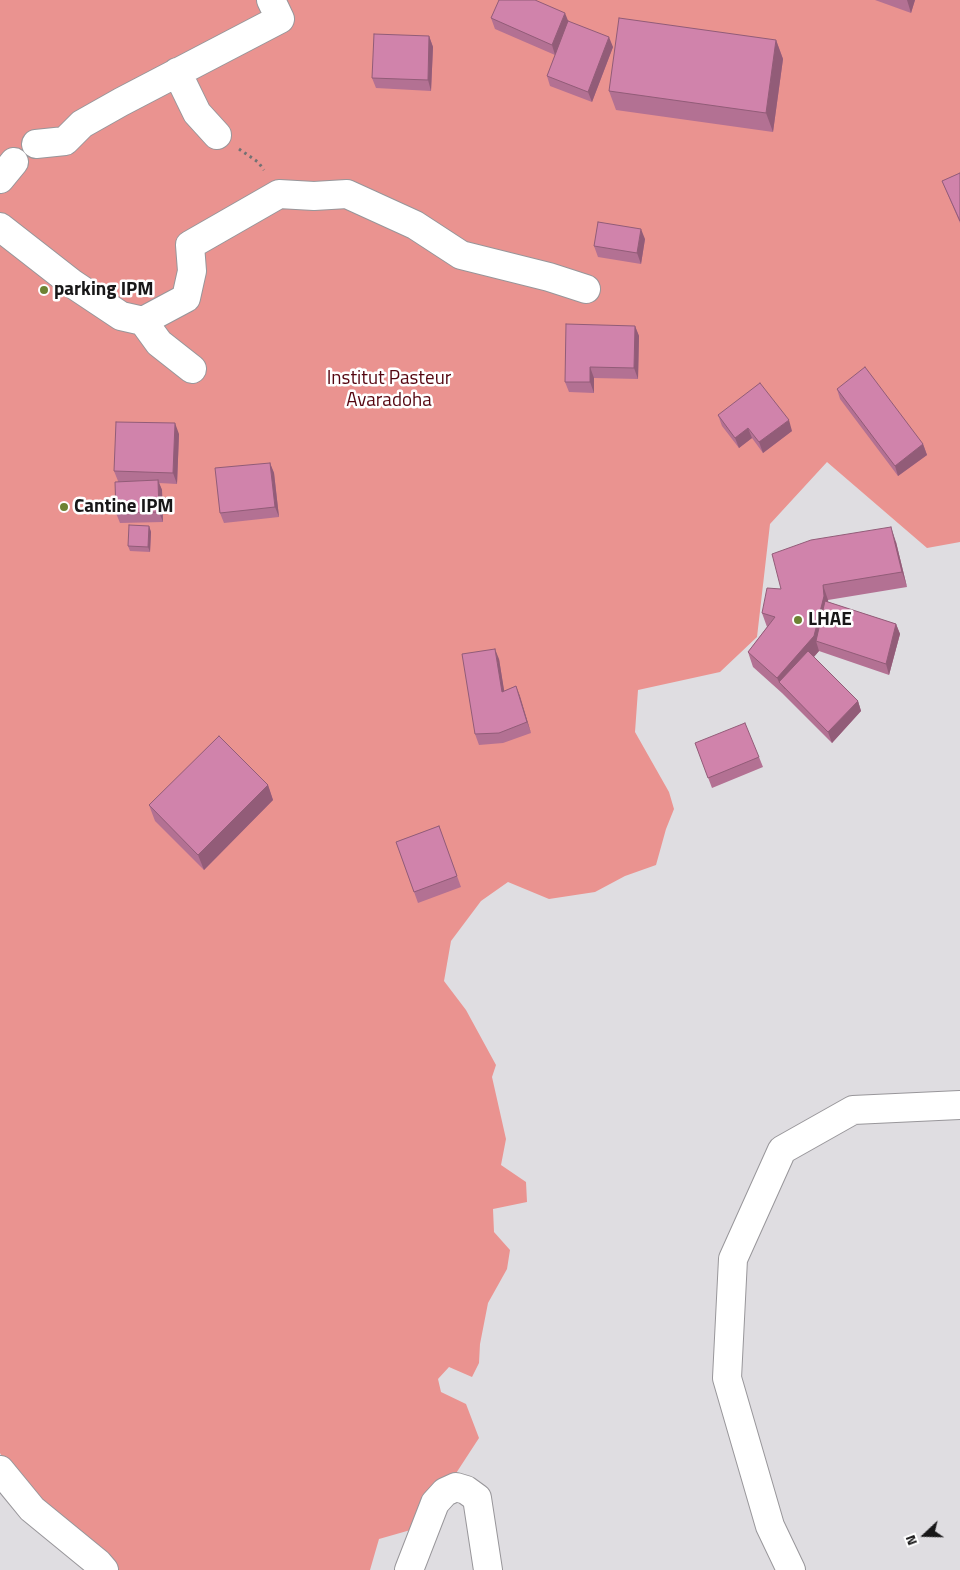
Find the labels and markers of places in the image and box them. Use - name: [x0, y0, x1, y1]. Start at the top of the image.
- place label: parking IPM: [54, 279, 154, 301]
- marker: parking IPM: [38, 284, 50, 296]
- place label: Cantine IPM: [74, 496, 174, 518]
- marker: Cantine IPM: [58, 501, 70, 513]
- place label: LHAE: [808, 609, 852, 631]
- marker: LHAE: [792, 614, 804, 626]

